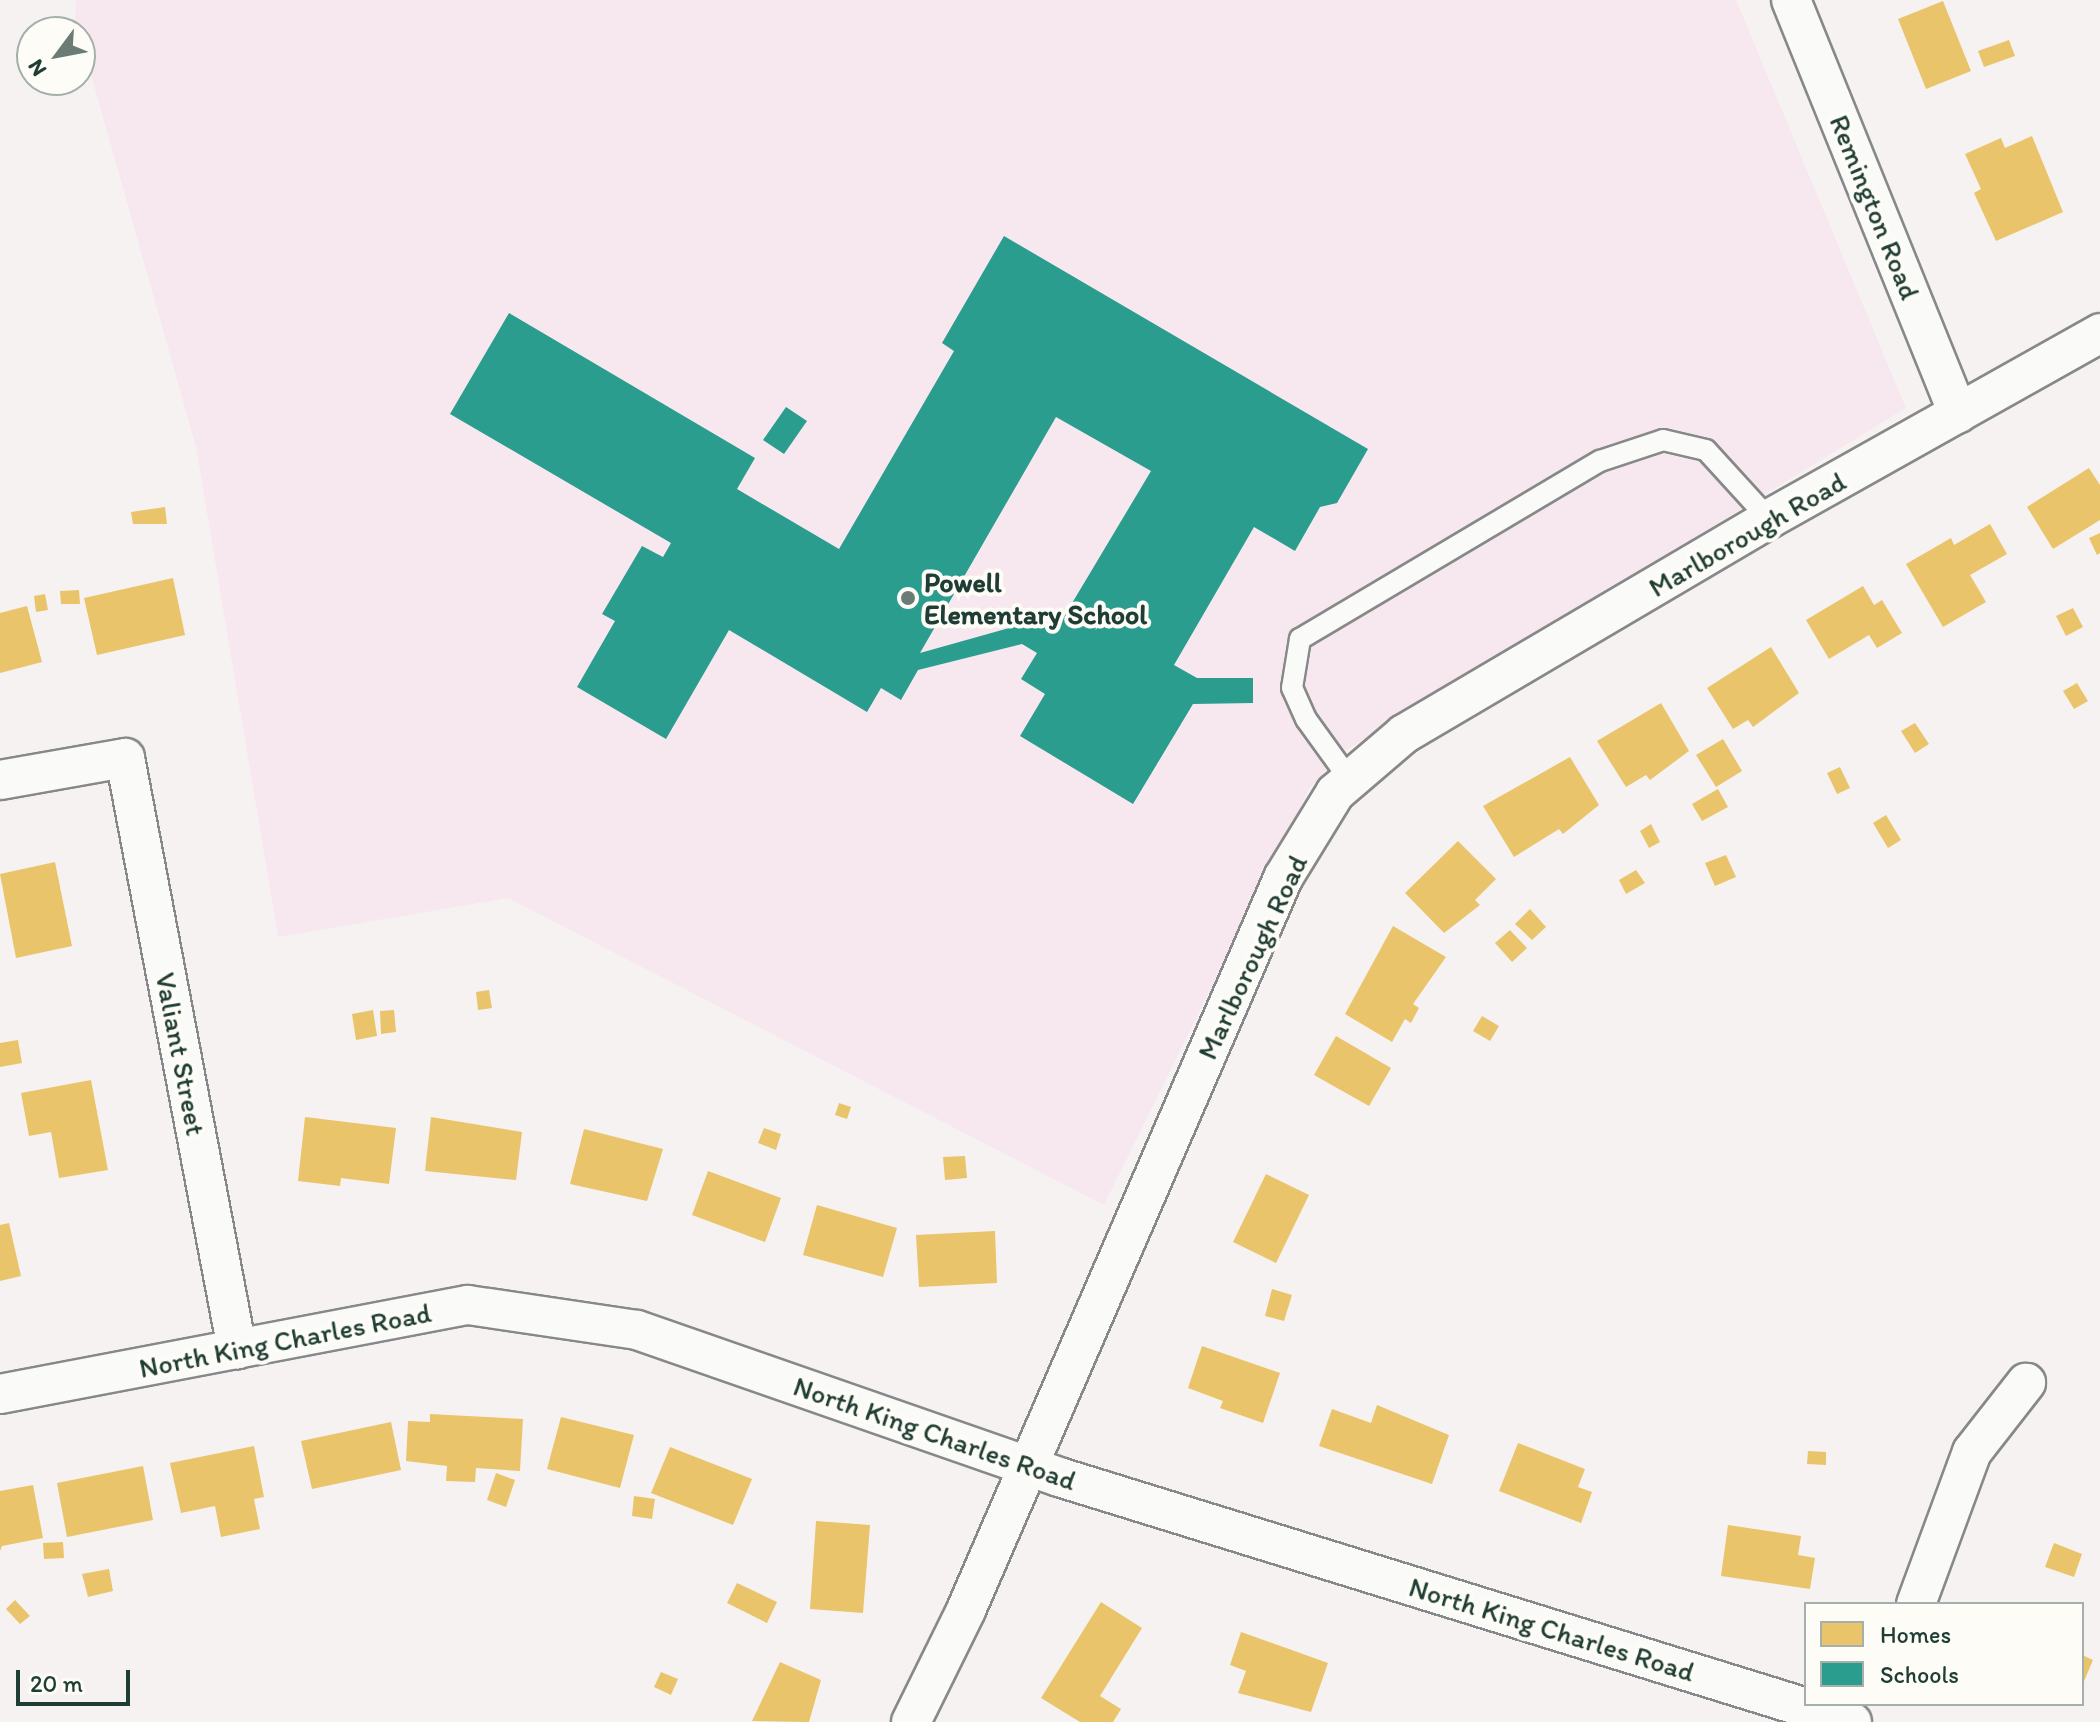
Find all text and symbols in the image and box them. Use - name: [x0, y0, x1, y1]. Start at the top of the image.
- north arrow: [16, 16, 96, 96]
- text: N: [22, 54, 52, 81]
- street label: Remington Road: [1823, 110, 1927, 304]
- street label: Marlborough Road: [1643, 464, 1851, 604]
- place label: Powell Elementary School: [924, 565, 1147, 631]
- marker: Powell Elementary School: [899, 589, 917, 607]
- street label: Marlborough Road: [1190, 850, 1314, 1064]
- street label: Valiant Street: [149, 970, 213, 1138]
- street label: North King Charles Road: [137, 1295, 433, 1385]
- street label: North King Charles Road: [790, 1369, 1080, 1497]
- street label: North King Charles Road: [1406, 1570, 1698, 1688]
- legend: [1804, 1602, 2084, 1706]
- text: Homes: [1880, 1620, 1951, 1649]
- scale bar: [20, 1654, 134, 1704]
- text: Schools: [1880, 1660, 1959, 1689]
- text: 20 m: [30, 1669, 83, 1698]

